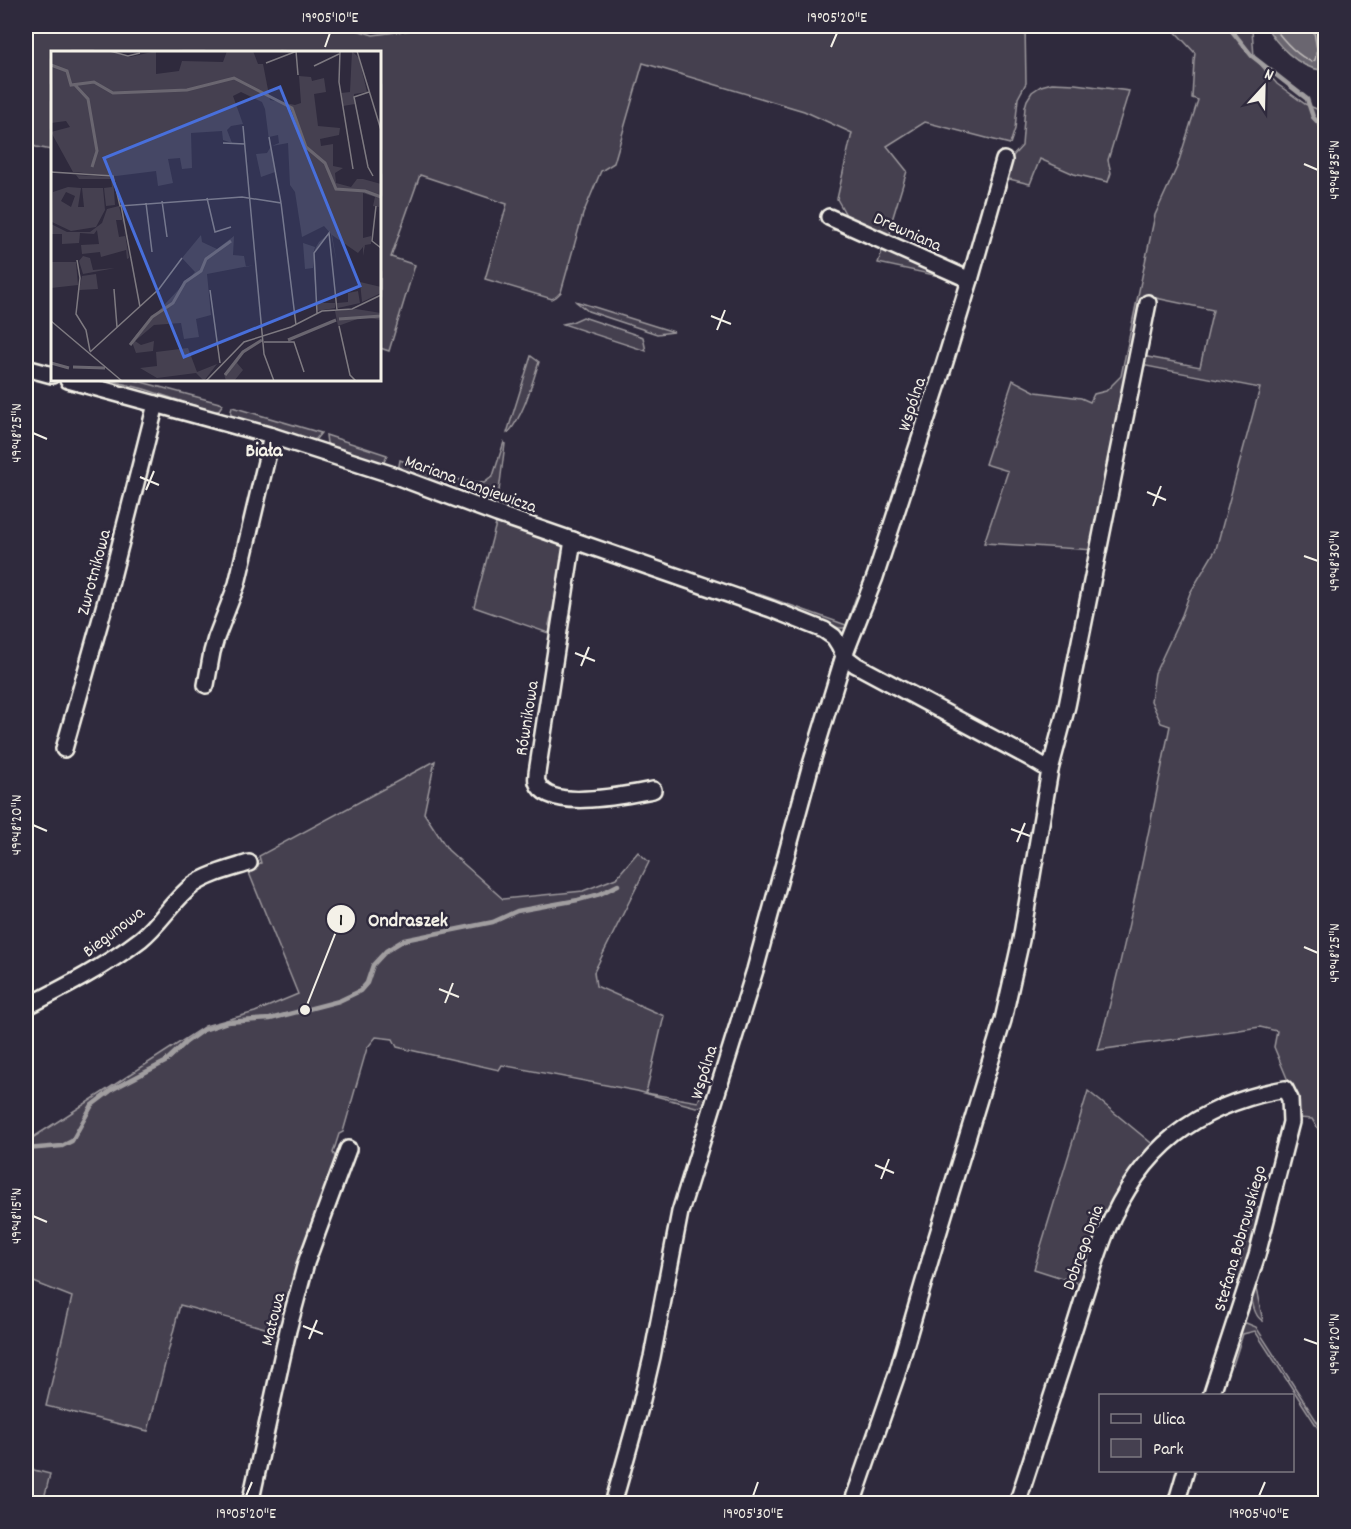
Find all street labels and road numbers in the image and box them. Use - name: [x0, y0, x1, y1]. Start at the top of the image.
- street label: Drewniana: [869, 207, 946, 260]
- street label: Wspólna: [893, 374, 934, 435]
- street label: Mariana Langiewicza: [401, 450, 540, 521]
- street label: Zwrotnikowa: [72, 526, 119, 618]
- street label: Równikowa: [510, 679, 547, 758]
- street label: Biegunowa: [78, 901, 151, 965]
- street label: Wspólna: [685, 1042, 726, 1103]
- street label: Stefana Bobrowskiego: [1209, 1163, 1274, 1315]
- street label: Dobrego Dnia: [1057, 1201, 1112, 1294]
- street label: Matowa: [256, 1290, 293, 1349]

